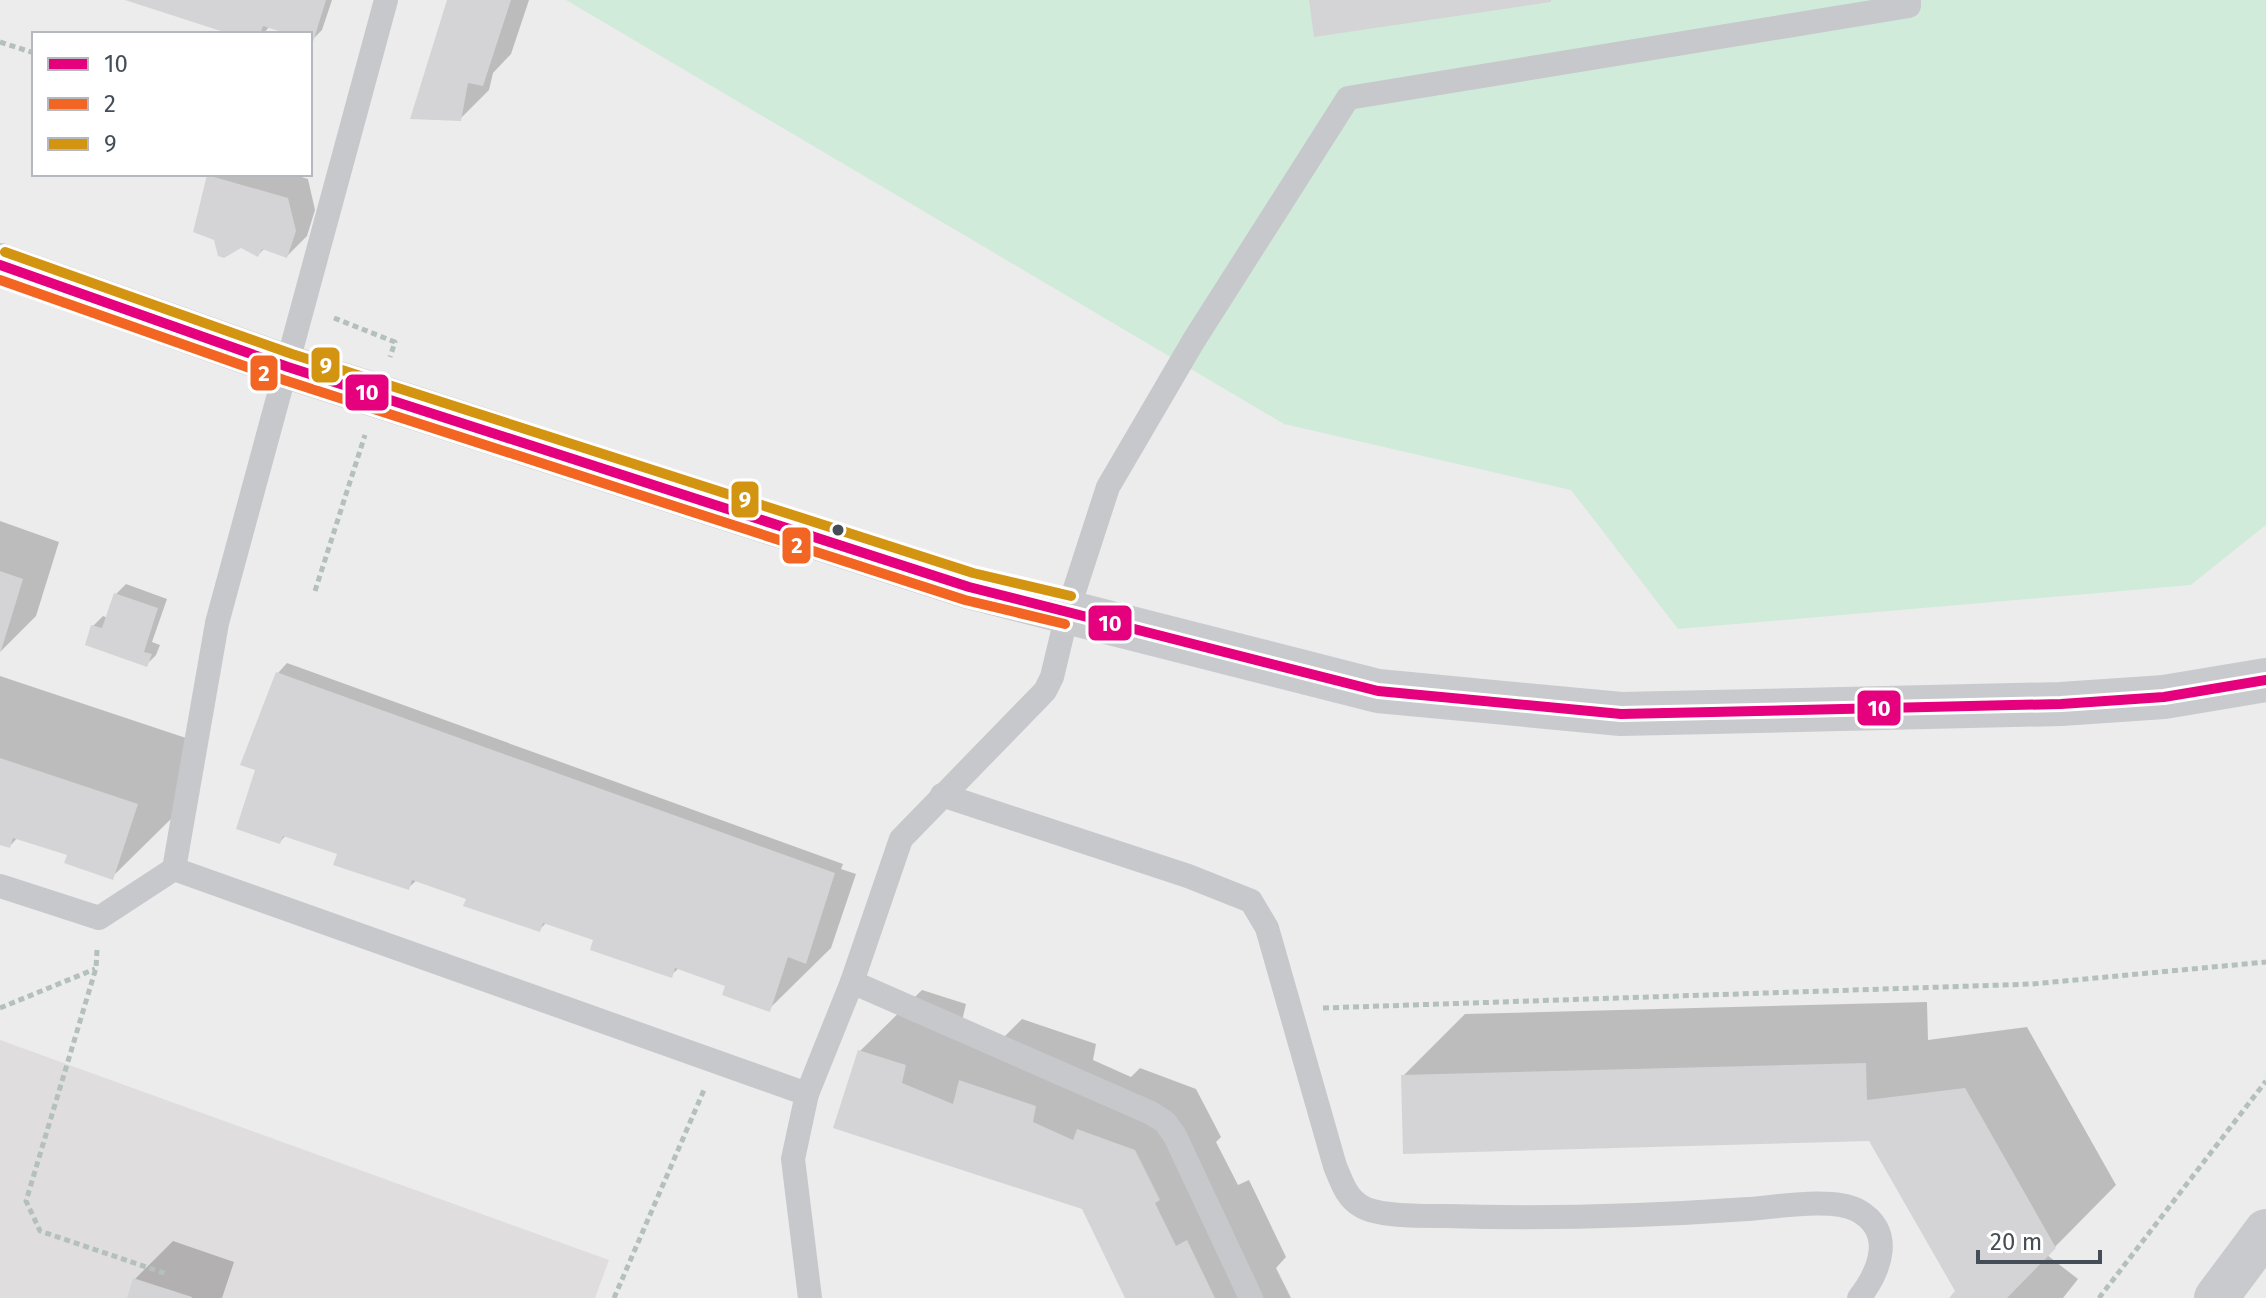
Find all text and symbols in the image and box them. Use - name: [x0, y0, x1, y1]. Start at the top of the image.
- legend: [32, 32, 312, 176]
- text: 10: [104, 50, 128, 78]
- text: 2: [104, 90, 116, 118]
- text: 9: [104, 130, 117, 158]
- line badge: 9: [310, 346, 341, 384]
- text: 9: [320, 352, 332, 379]
- line badge: 2: [249, 354, 279, 392]
- text: 2: [258, 360, 270, 387]
- line badge: 10: [344, 373, 390, 412]
- text: 10: [355, 379, 379, 406]
- line badge: 9: [730, 480, 760, 519]
- text: 9: [739, 486, 751, 513]
- unlabelled marker: [830, 522, 846, 538]
- line badge: 2: [781, 526, 812, 565]
- text: 2: [791, 532, 803, 559]
- line badge: 10: [1087, 604, 1133, 642]
- text: 10: [1098, 610, 1122, 637]
- line badge: 10: [1856, 689, 1902, 727]
- text: 10: [1867, 695, 1891, 722]
- scale bar: [1978, 1214, 2100, 1264]
- text: 20 m: [1990, 1228, 2042, 1256]

